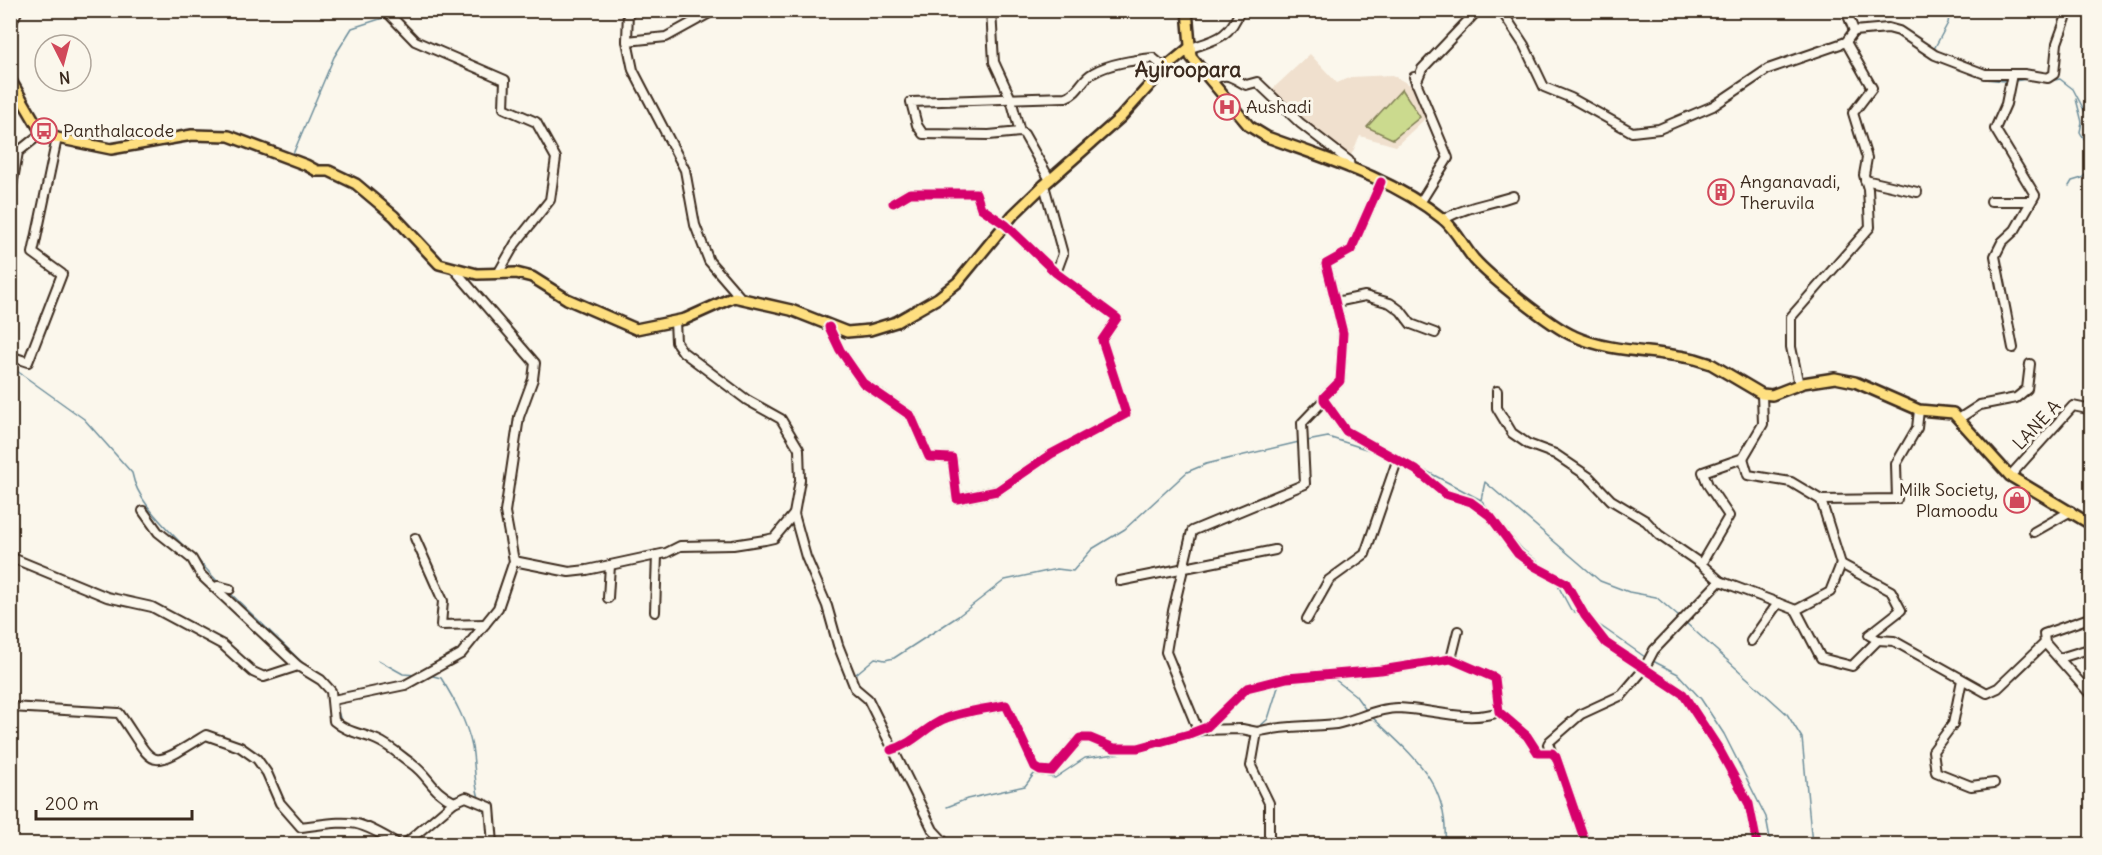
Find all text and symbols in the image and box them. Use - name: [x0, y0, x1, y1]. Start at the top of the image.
- north arrow: [33, 33, 93, 93]
- district label: Ayiroopara: [1135, 56, 1241, 83]
- text: N: [58, 67, 71, 88]
- hospital icon: Aushadi: [1212, 92, 1242, 122]
- place label: Aushadi: [1246, 95, 1311, 118]
- bus stop icon: Panthalacode: [29, 116, 59, 146]
- place label: Panthalacode: [63, 119, 174, 142]
- place label: Anganavadi, Theruvila: [1740, 170, 1840, 214]
- building icon: Anganavadi, Theruvila: [1706, 177, 1736, 207]
- street label: LANE A: [2008, 395, 2066, 455]
- place label: Milk Society, Plamoodu: [1899, 478, 1998, 522]
- shop icon: Milk Society, Plamoodu: [2002, 485, 2032, 515]
- scale bar: [36, 783, 192, 821]
- text: 200 m: [45, 792, 99, 815]

